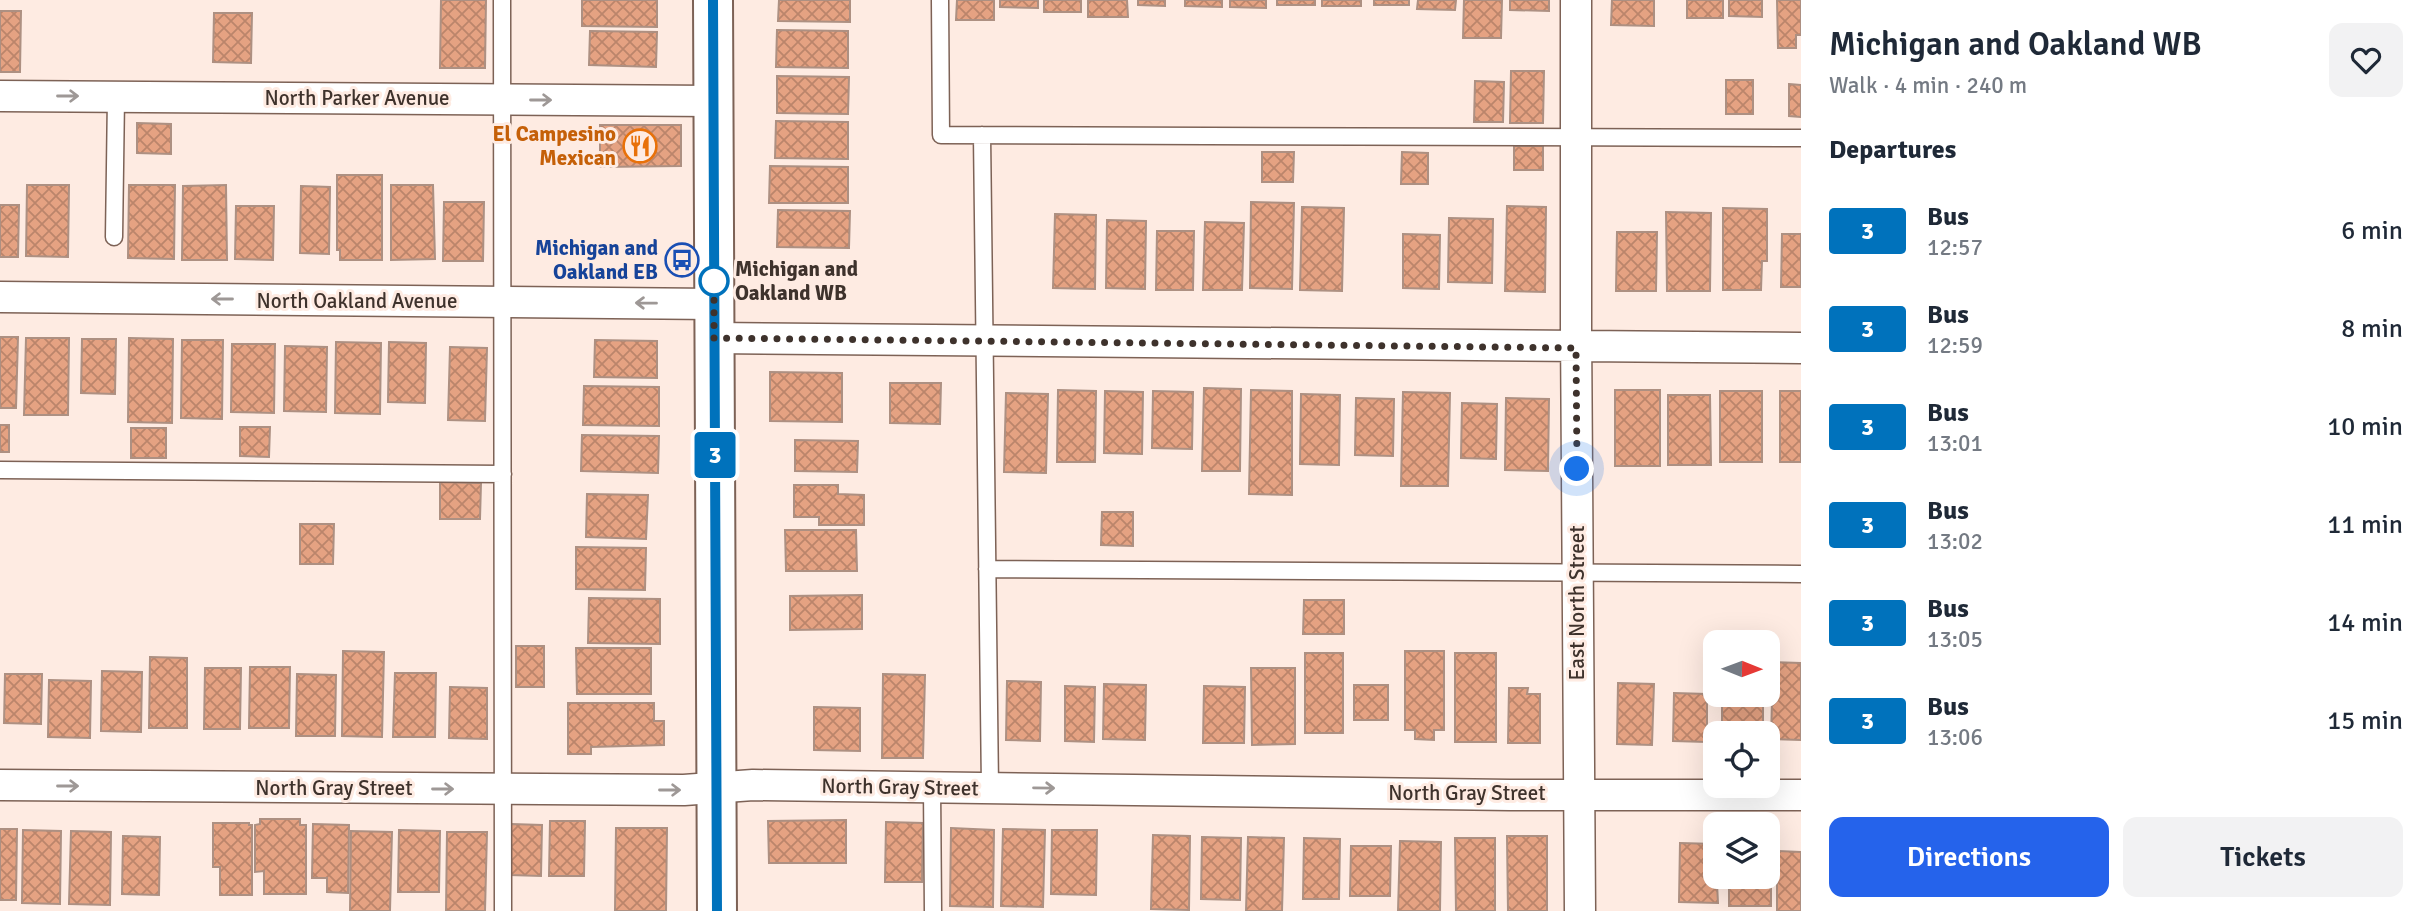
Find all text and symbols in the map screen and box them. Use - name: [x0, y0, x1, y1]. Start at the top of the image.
- button: heart: [2329, 23, 2403, 97]
- text: Michigan and Oakland WB: [1829, 24, 2202, 65]
- text: Walk · 4 min · 240 m: [1829, 71, 2027, 100]
- street label: North Parker Avenue: [264, 85, 450, 111]
- one-way arrow: [56, 89, 79, 103]
- one-way arrow: [529, 93, 552, 107]
- place label: El Campesino Mexican: [492, 121, 616, 171]
- restaurant icon: El Campesino Mexican: [621, 127, 659, 165]
- text: Departures: [1829, 134, 1956, 166]
- text: Bus: [1927, 201, 1969, 233]
- text: 6 min: [2341, 215, 2403, 247]
- text: 3: [1861, 216, 1874, 246]
- text: 12:57: [1927, 233, 1983, 262]
- place label: Michigan and Oakland EB: [535, 235, 658, 285]
- bus stop icon: Michigan and Oakland EB: [663, 241, 701, 279]
- place label: Michigan and Oakland WB: [735, 256, 858, 306]
- marker: Michigan and Oakland WB: [699, 266, 729, 296]
- street label: North Oakland Avenue: [257, 288, 457, 314]
- one-way arrow: [211, 293, 234, 306]
- one-way arrow: [635, 296, 658, 310]
- text: Bus: [1927, 299, 1969, 331]
- text: 8 min: [2341, 313, 2403, 345]
- text: 3: [1861, 314, 1874, 344]
- text: 12:59: [1927, 331, 1983, 360]
- text: Bus: [1927, 397, 1969, 429]
- text: 10 min: [2327, 411, 2403, 443]
- text: 3: [1861, 412, 1874, 442]
- text: 13:01: [1927, 429, 1983, 458]
- line badge: 3: [692, 432, 738, 478]
- text: 3: [709, 440, 721, 470]
- your location: [1559, 451, 1594, 486]
- text: Bus: [1927, 495, 1969, 527]
- text: 11 min: [2327, 509, 2403, 541]
- text: 3: [1861, 510, 1874, 540]
- street label: East North Street: [1564, 525, 1590, 681]
- text: 13:02: [1927, 527, 1983, 556]
- text: Bus: [1927, 593, 1969, 625]
- text: 14 min: [2327, 607, 2403, 639]
- text: 3: [1861, 608, 1874, 638]
- text: 13:05: [1927, 625, 1983, 654]
- north arrow: [1703, 630, 1780, 707]
- map controls: [1703, 630, 1780, 889]
- text: Bus: [1927, 691, 1969, 723]
- text: 15 min: [2327, 705, 2403, 737]
- text: 3: [1861, 706, 1874, 736]
- button: locate: [1703, 721, 1780, 798]
- text: 13:06: [1927, 723, 1983, 752]
- street label: North Gray Street: [821, 773, 979, 801]
- street label: North Gray Street: [255, 775, 413, 801]
- one-way arrow: [56, 779, 79, 793]
- street label: North Gray Street: [1388, 780, 1546, 806]
- one-way arrow: [431, 782, 454, 796]
- one-way arrow: [1033, 782, 1056, 795]
- one-way arrow: [658, 783, 681, 797]
- button: layers: [1703, 812, 1780, 889]
- button: Directions: [1829, 817, 2109, 897]
- button: Tickets: [2123, 817, 2403, 897]

